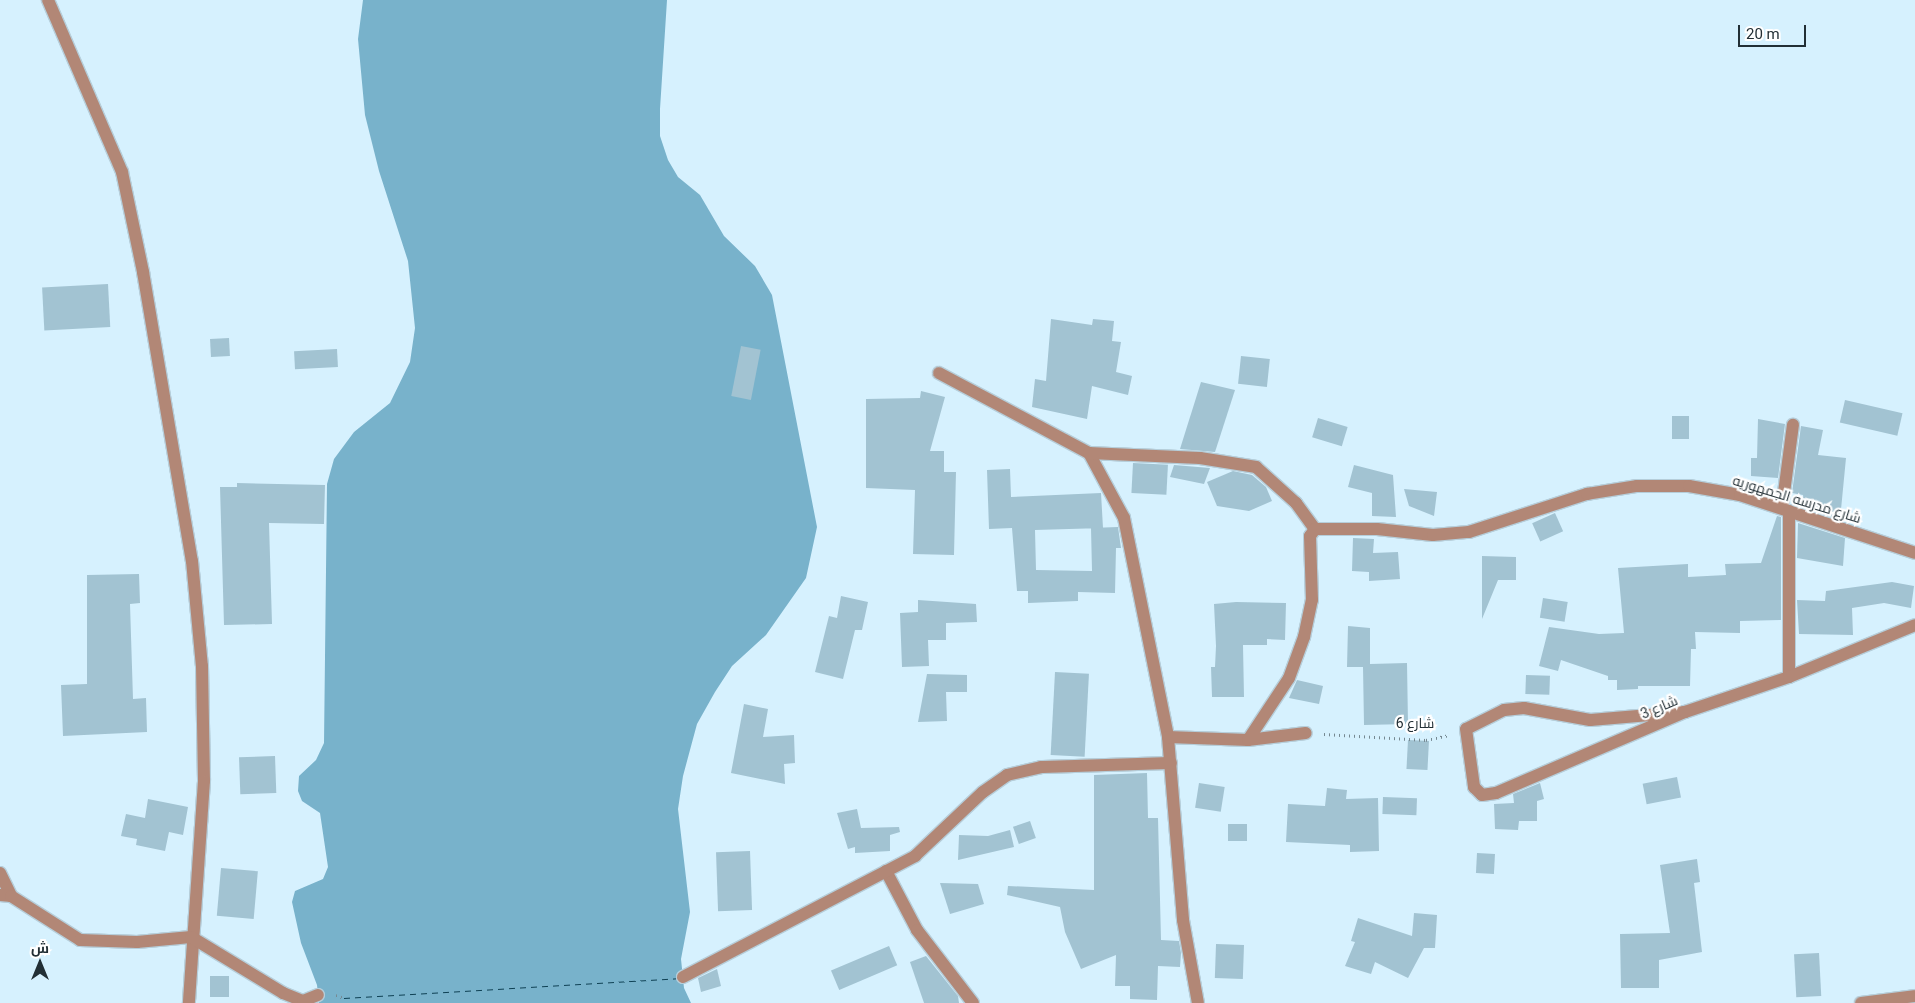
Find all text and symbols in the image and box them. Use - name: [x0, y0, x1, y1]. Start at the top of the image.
- scale bar: [1740, 15, 1808, 47]
- text: 20 m: [1746, 25, 1780, 43]
- street label: شارع مدرسه الجمهوريه: [1731, 471, 1863, 527]
- street label: شارع 3: [1638, 692, 1680, 722]
- street label: شارع 6: [1396, 715, 1434, 731]
- north arrow: [15, 938, 65, 988]
- text: ش: [31, 940, 49, 956]

